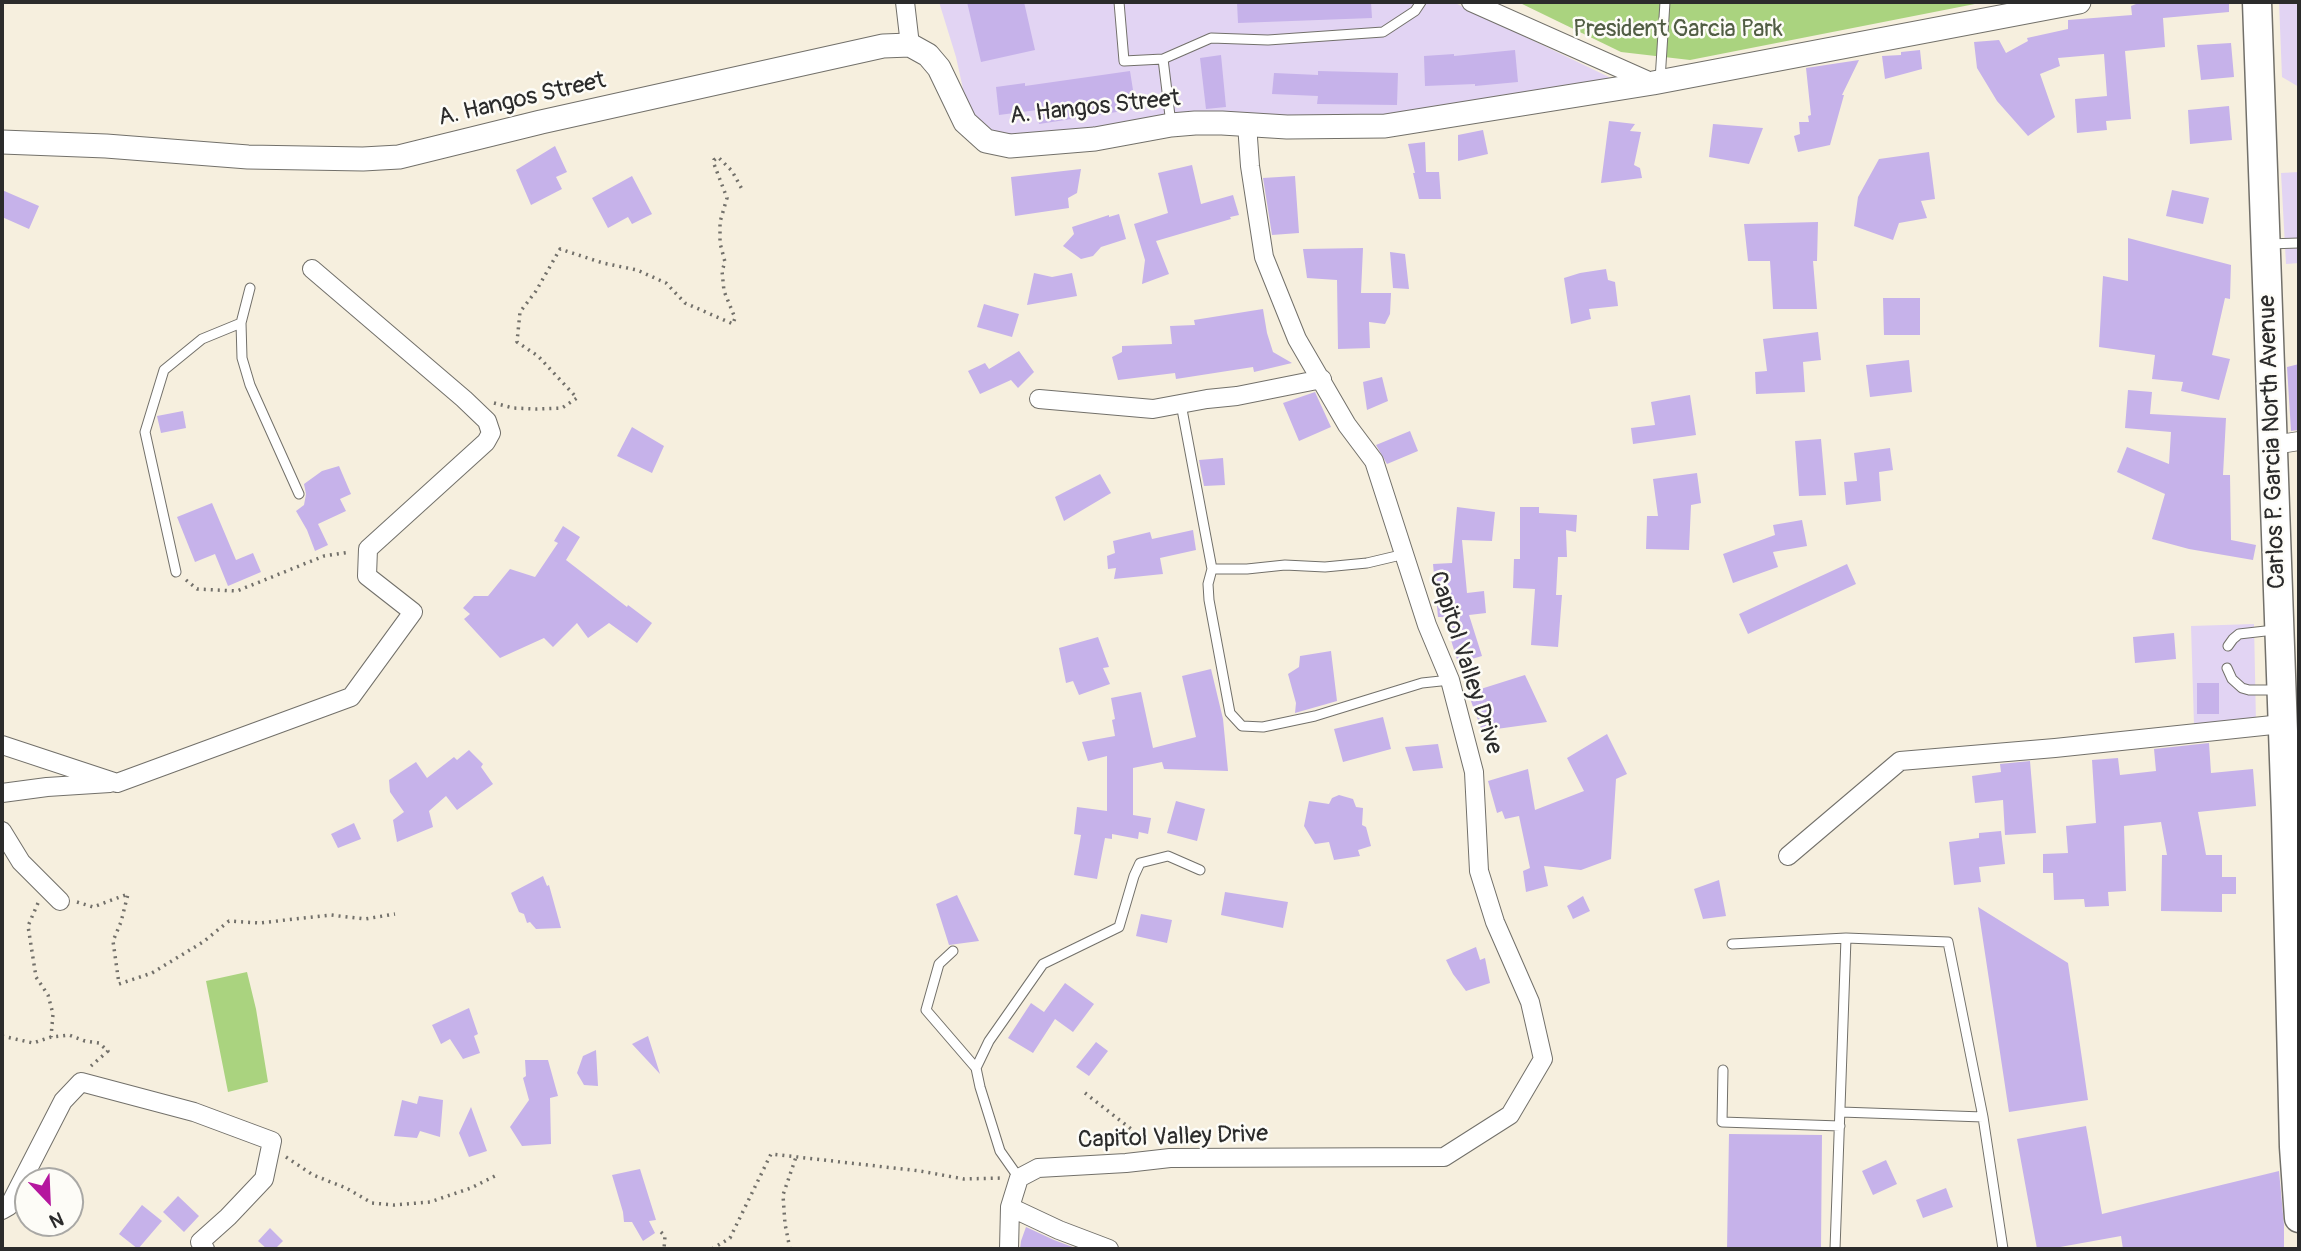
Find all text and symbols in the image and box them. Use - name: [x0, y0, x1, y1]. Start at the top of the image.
- park label: President Garcia Park: [1573, 16, 1783, 44]
- street label: A. Hangos Street: [435, 67, 609, 133]
- street label: A. Hangos Street: [1008, 85, 1182, 131]
- street label: Carlos P. Garcia North Avenue: [2253, 294, 2293, 590]
- street label: Capitol Valley Drive: [1422, 568, 1508, 758]
- street label: Capitol Valley Drive: [1077, 1120, 1269, 1156]
- north arrow: [14, 1167, 84, 1237]
- text: N: [46, 1206, 67, 1233]

